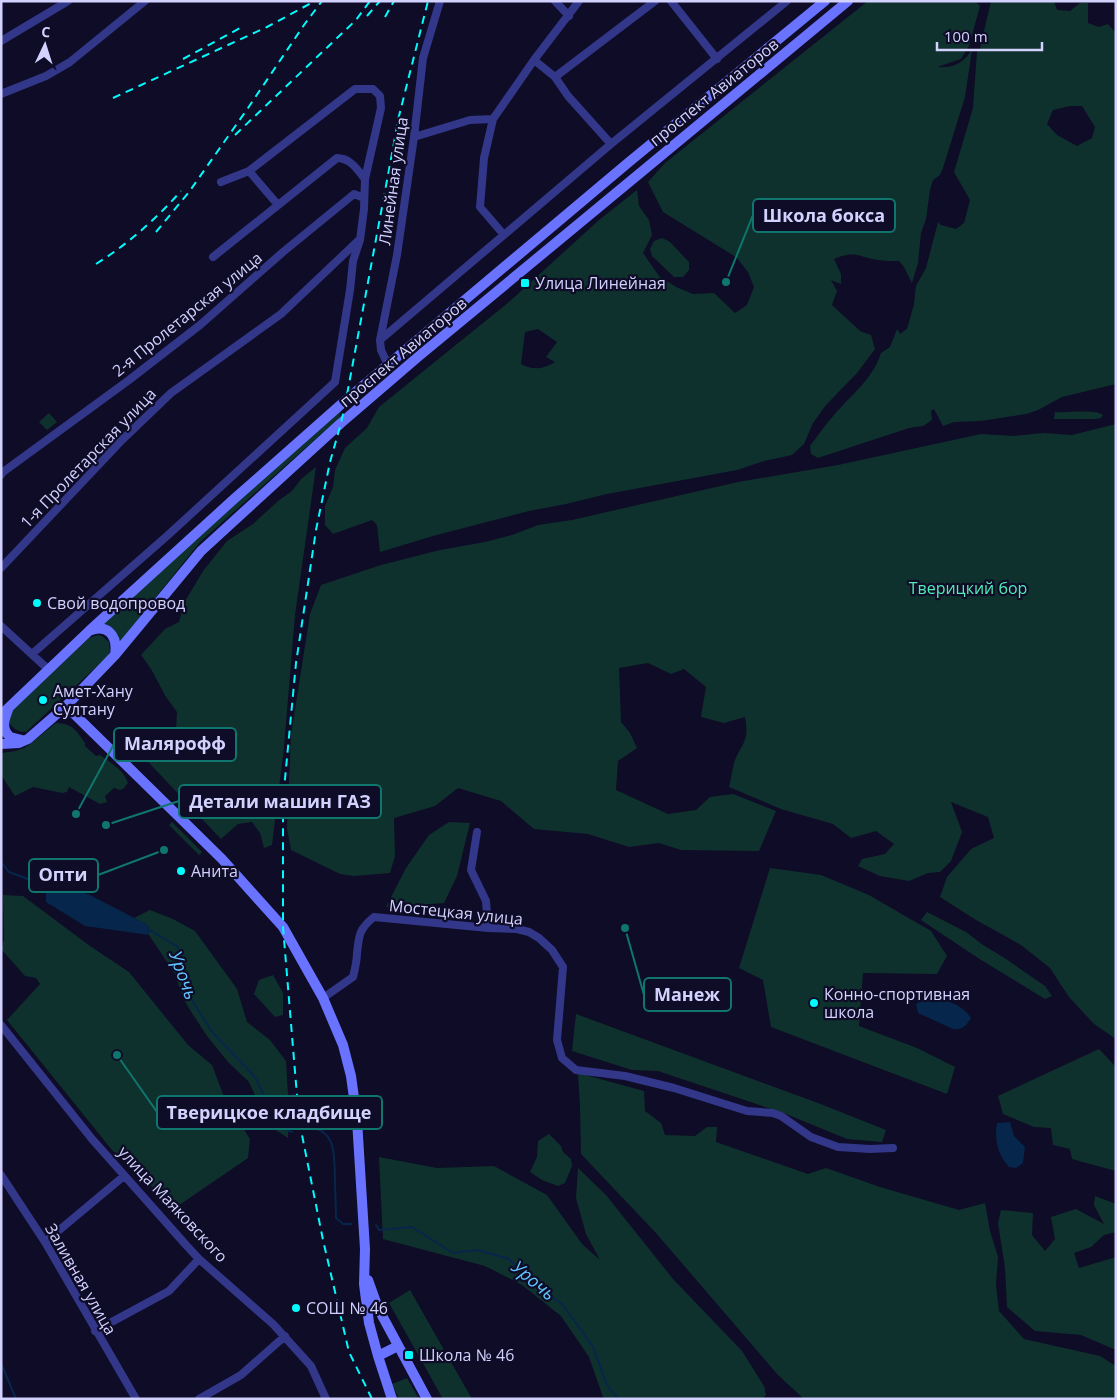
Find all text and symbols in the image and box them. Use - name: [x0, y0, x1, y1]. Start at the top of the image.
- north arrow: [20, 20, 70, 70]
- scale bar: [937, 20, 1042, 52]
- text: С: [41, 22, 51, 41]
- text: 100 m: [944, 26, 988, 46]
- street label: проспект Авиаторов: [645, 33, 783, 151]
- street label: Линейная улица: [373, 116, 413, 246]
- callout: Школа бокса: [753, 199, 895, 232]
- text: Школа бокса: [763, 203, 885, 227]
- street label: 2-я Пролетарская улица: [107, 247, 267, 381]
- place label: Улица Линейная: [535, 272, 666, 294]
- marker: Улица Линейная: [519, 277, 531, 289]
- street label: проспект Авиаторов: [335, 292, 471, 412]
- street label: 1-я Пролетарская улица: [15, 383, 161, 533]
- park label: Тверицкий бор: [909, 577, 1027, 599]
- place label: Свой водопровод: [47, 592, 185, 614]
- marker: Свой водопровод: [31, 597, 43, 609]
- place label: Амет-Хану Султану: [53, 680, 134, 720]
- marker: Амет-Хану Султану: [37, 694, 49, 706]
- callout: Малярофф: [114, 728, 236, 761]
- text: Малярофф: [124, 731, 226, 755]
- callout: Детали машин ГАЗ: [179, 785, 381, 818]
- text: Детали машин ГАЗ: [189, 789, 371, 813]
- callout: Опти: [29, 859, 98, 892]
- place label: Анита: [191, 860, 238, 882]
- text: Опти: [39, 862, 87, 886]
- marker: Анита: [175, 865, 187, 877]
- street label: Мостецкая улица: [388, 894, 524, 930]
- water label: Урочь: [164, 946, 204, 1003]
- callout: Манеж: [644, 978, 731, 1011]
- text: Манеж: [654, 982, 720, 1006]
- place label: Конно-спортивная школа: [824, 983, 970, 1023]
- marker: Конно-спортивная школа: [808, 997, 820, 1009]
- callout: Тверицкое кладбище: [157, 1096, 382, 1129]
- text: Тверицкое кладбище: [167, 1100, 371, 1124]
- street label: улица Маяковского: [113, 1141, 233, 1267]
- street label: Заливная улица: [40, 1219, 122, 1339]
- water label: Урочь: [506, 1254, 561, 1305]
- place label: СОШ № 46: [306, 1297, 388, 1319]
- marker: СОШ № 46: [290, 1302, 302, 1314]
- place label: Школа № 46: [419, 1344, 514, 1366]
- marker: Школа № 46: [403, 1349, 415, 1361]

